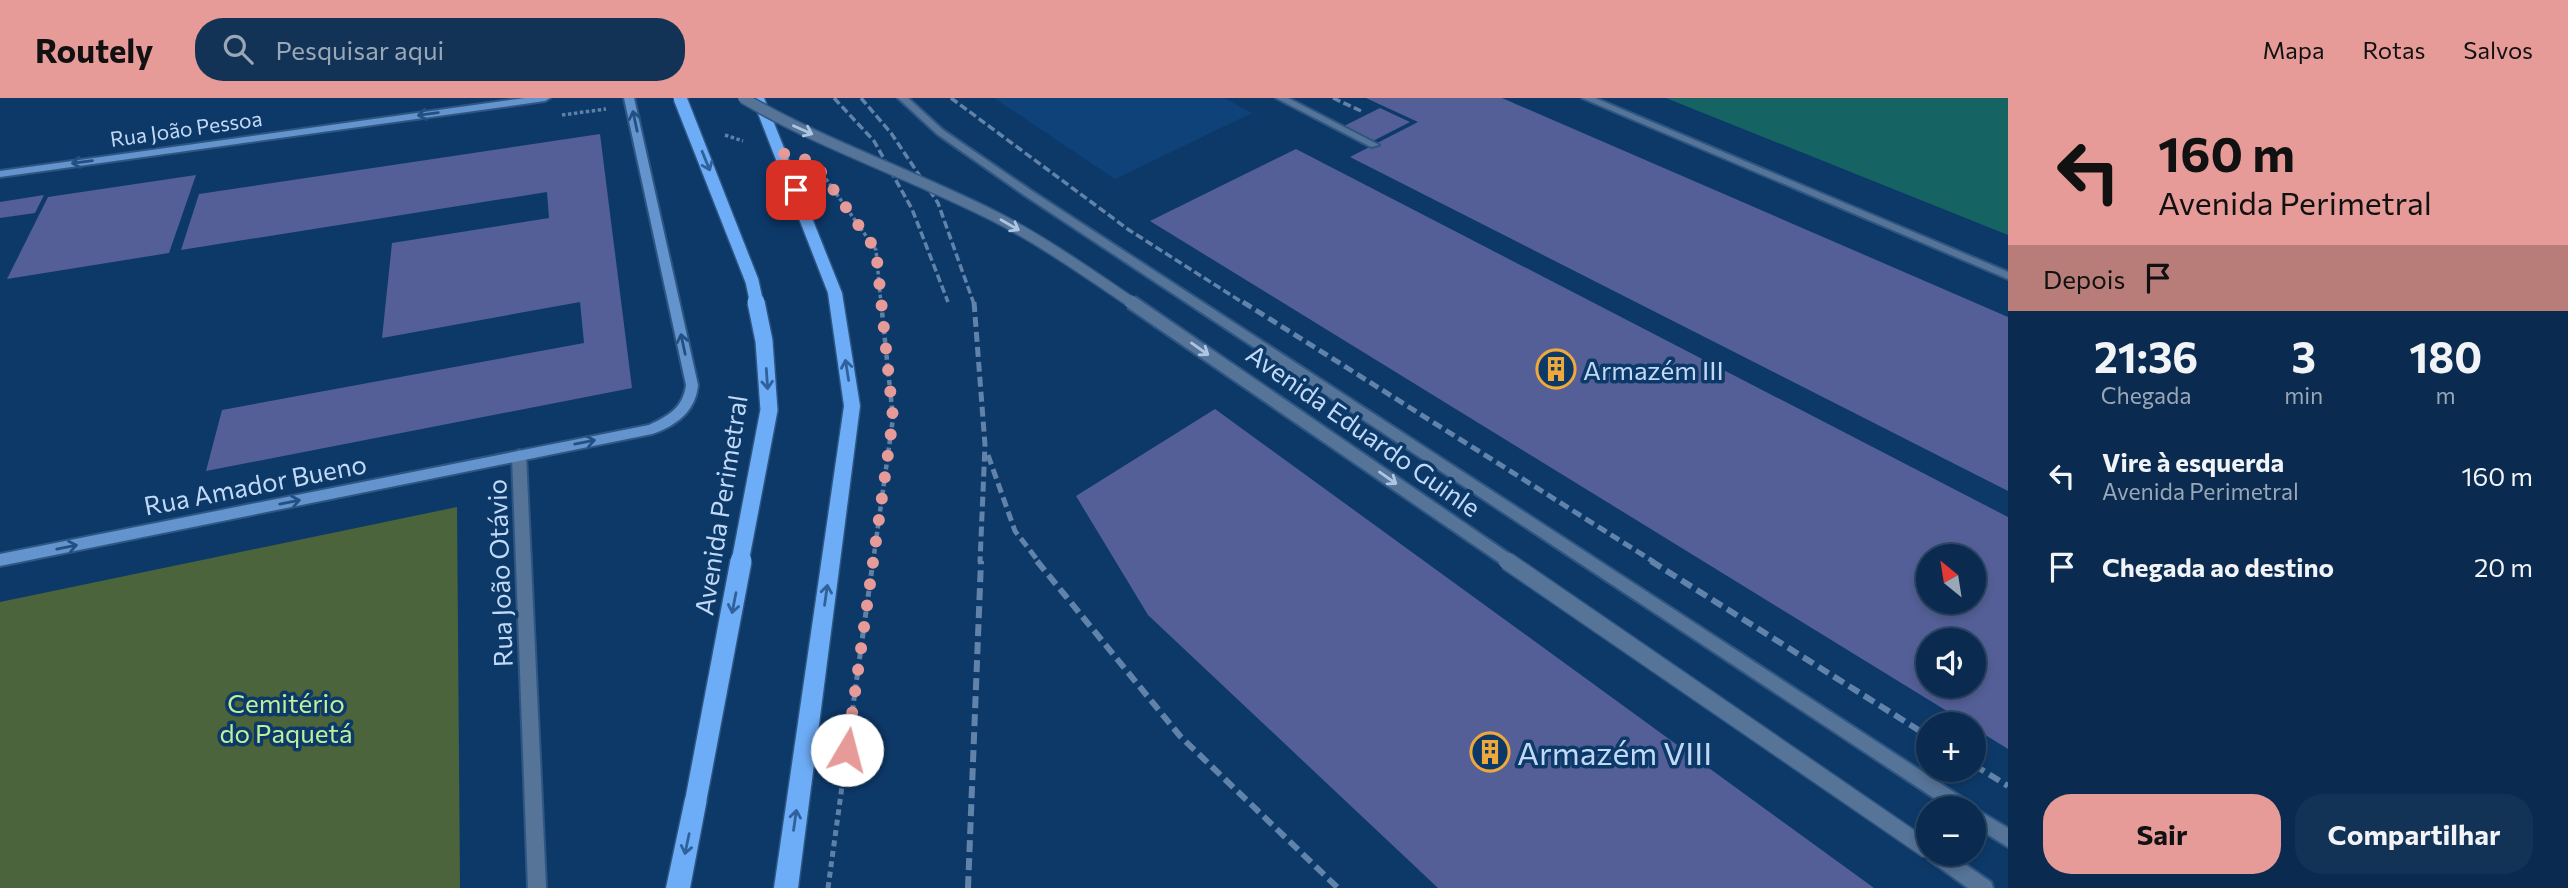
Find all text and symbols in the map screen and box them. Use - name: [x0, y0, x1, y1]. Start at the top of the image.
- search box: [195, 18, 685, 81]
- text: Routely: [35, 29, 153, 70]
- icon: search: [219, 30, 257, 68]
- text: Pesquisar aqui: [275, 34, 444, 65]
- text: Mapa: [2263, 35, 2325, 64]
- text: Rotas: [2363, 35, 2425, 64]
- text: Salvos: [2463, 35, 2533, 64]
- street label: Rua João Pessoa: [108, 105, 264, 151]
- one-way arrow: [418, 108, 440, 121]
- one-way arrow: [627, 110, 641, 133]
- text: 160 m: [2158, 122, 2295, 182]
- one-way arrow: [792, 124, 813, 137]
- icon: left: [2043, 126, 2134, 217]
- one-way arrow: [700, 150, 713, 171]
- one-way arrow: [71, 156, 94, 169]
- pin: [766, 160, 826, 220]
- icon: arrive: [777, 171, 815, 209]
- text: Avenida Perimetral: [2158, 182, 2432, 222]
- one-way arrow: [999, 218, 1019, 232]
- icon: arrive: [2139, 259, 2177, 297]
- text: Depois: [2043, 263, 2125, 294]
- text: 21:36: [2094, 330, 2198, 382]
- text: 3: [2291, 330, 2316, 382]
- text: 180: [2409, 330, 2482, 382]
- one-way arrow: [675, 333, 689, 356]
- street label: Avenida Eduardo Guinle: [1241, 338, 1487, 522]
- one-way arrow: [1190, 342, 1209, 356]
- building icon: Armazém III: [1535, 348, 1577, 390]
- place label: Armazém III: [1583, 354, 1724, 385]
- one-way arrow: [840, 359, 853, 382]
- one-way arrow: [760, 367, 773, 390]
- text: Chegada: [2101, 381, 2191, 409]
- text: min: [2284, 381, 2323, 409]
- text: m: [2436, 381, 2456, 409]
- street label: Avenida Perimetral: [687, 393, 753, 617]
- one-way arrow: [573, 435, 596, 448]
- text: Vire à esquerda: [2102, 446, 2284, 477]
- street label: Rua Amador Bueno: [141, 447, 369, 521]
- icon: left: [2043, 457, 2081, 495]
- text: 160 m: [2461, 460, 2533, 491]
- one-way arrow: [1378, 471, 1397, 485]
- text: Avenida Perimetral: [2102, 477, 2299, 505]
- street label: Rua João Otávio: [480, 478, 518, 668]
- one-way arrow: [278, 494, 301, 508]
- one-way arrow: [55, 539, 78, 553]
- north arrow: [1916, 544, 1986, 614]
- map controls: [1916, 544, 1986, 866]
- icon: arrive: [2043, 548, 2081, 586]
- text: Chegada ao destino: [2102, 551, 2334, 582]
- text: 20 m: [2474, 551, 2533, 582]
- one-way arrow: [820, 584, 833, 607]
- one-way arrow: [727, 591, 740, 614]
- button: sound: [1916, 628, 1986, 698]
- park label: Cemitério do Paquetá: [220, 687, 352, 748]
- button: +: [1916, 712, 1986, 782]
- position arrow: [810, 713, 884, 787]
- building icon: Armazém VIII: [1469, 731, 1511, 773]
- place label: Armazém VIII: [1517, 732, 1712, 772]
- button: Sair: [2043, 794, 2281, 874]
- button: Compartilhar: [2295, 794, 2533, 874]
- button: −: [1916, 796, 1986, 866]
- one-way arrow: [789, 810, 802, 832]
- one-way arrow: [680, 832, 694, 855]

